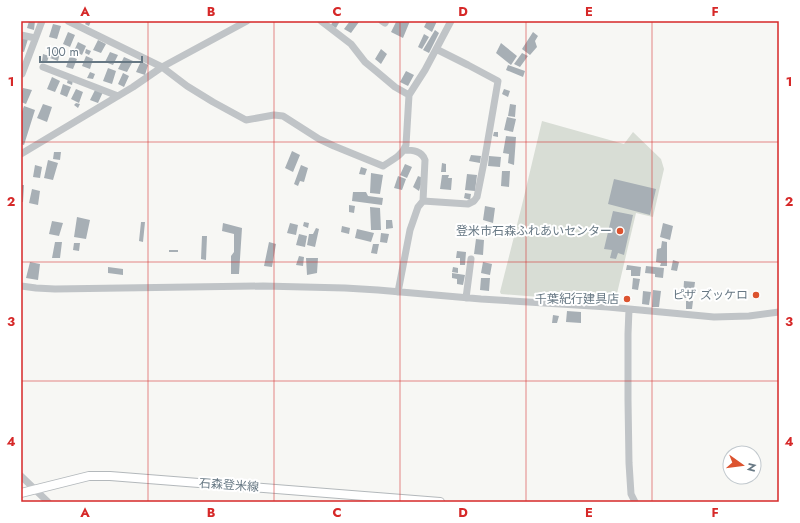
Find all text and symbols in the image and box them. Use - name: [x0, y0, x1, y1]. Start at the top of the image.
- text: A: [79, 2, 90, 21]
- text: B: [207, 2, 216, 21]
- text: C: [332, 2, 342, 21]
- text: D: [458, 2, 468, 21]
- text: E: [585, 2, 593, 21]
- text: F: [711, 2, 719, 21]
- scale bar: [40, 38, 142, 64]
- text: 100 m: [46, 43, 79, 61]
- text: 1: [8, 72, 14, 91]
- text: 1: [786, 72, 792, 91]
- text: 2: [7, 192, 15, 211]
- text: 2: [785, 192, 793, 211]
- place label: 登米市石森ふれあいセンター: [456, 222, 612, 240]
- marker: 登米市石森ふれあいセンター: [615, 226, 625, 236]
- place label: ピザ ズッケロ: [672, 286, 748, 304]
- place label: 千葉紀行建具店: [535, 290, 619, 308]
- marker: ピザ ズッケロ: [751, 290, 761, 300]
- marker: 千葉紀行建具店: [622, 294, 632, 304]
- text: 3: [7, 312, 15, 331]
- text: 3: [785, 312, 793, 331]
- text: 4: [6, 432, 16, 451]
- text: 4: [784, 432, 794, 451]
- north arrow: [722, 445, 762, 485]
- text: N: [743, 461, 761, 474]
- street label: 石森登米線: [198, 474, 260, 496]
- text: A: [79, 503, 90, 522]
- text: B: [207, 503, 216, 522]
- text: C: [332, 503, 342, 522]
- text: D: [458, 503, 468, 522]
- text: E: [585, 503, 593, 522]
- text: F: [711, 503, 719, 522]

